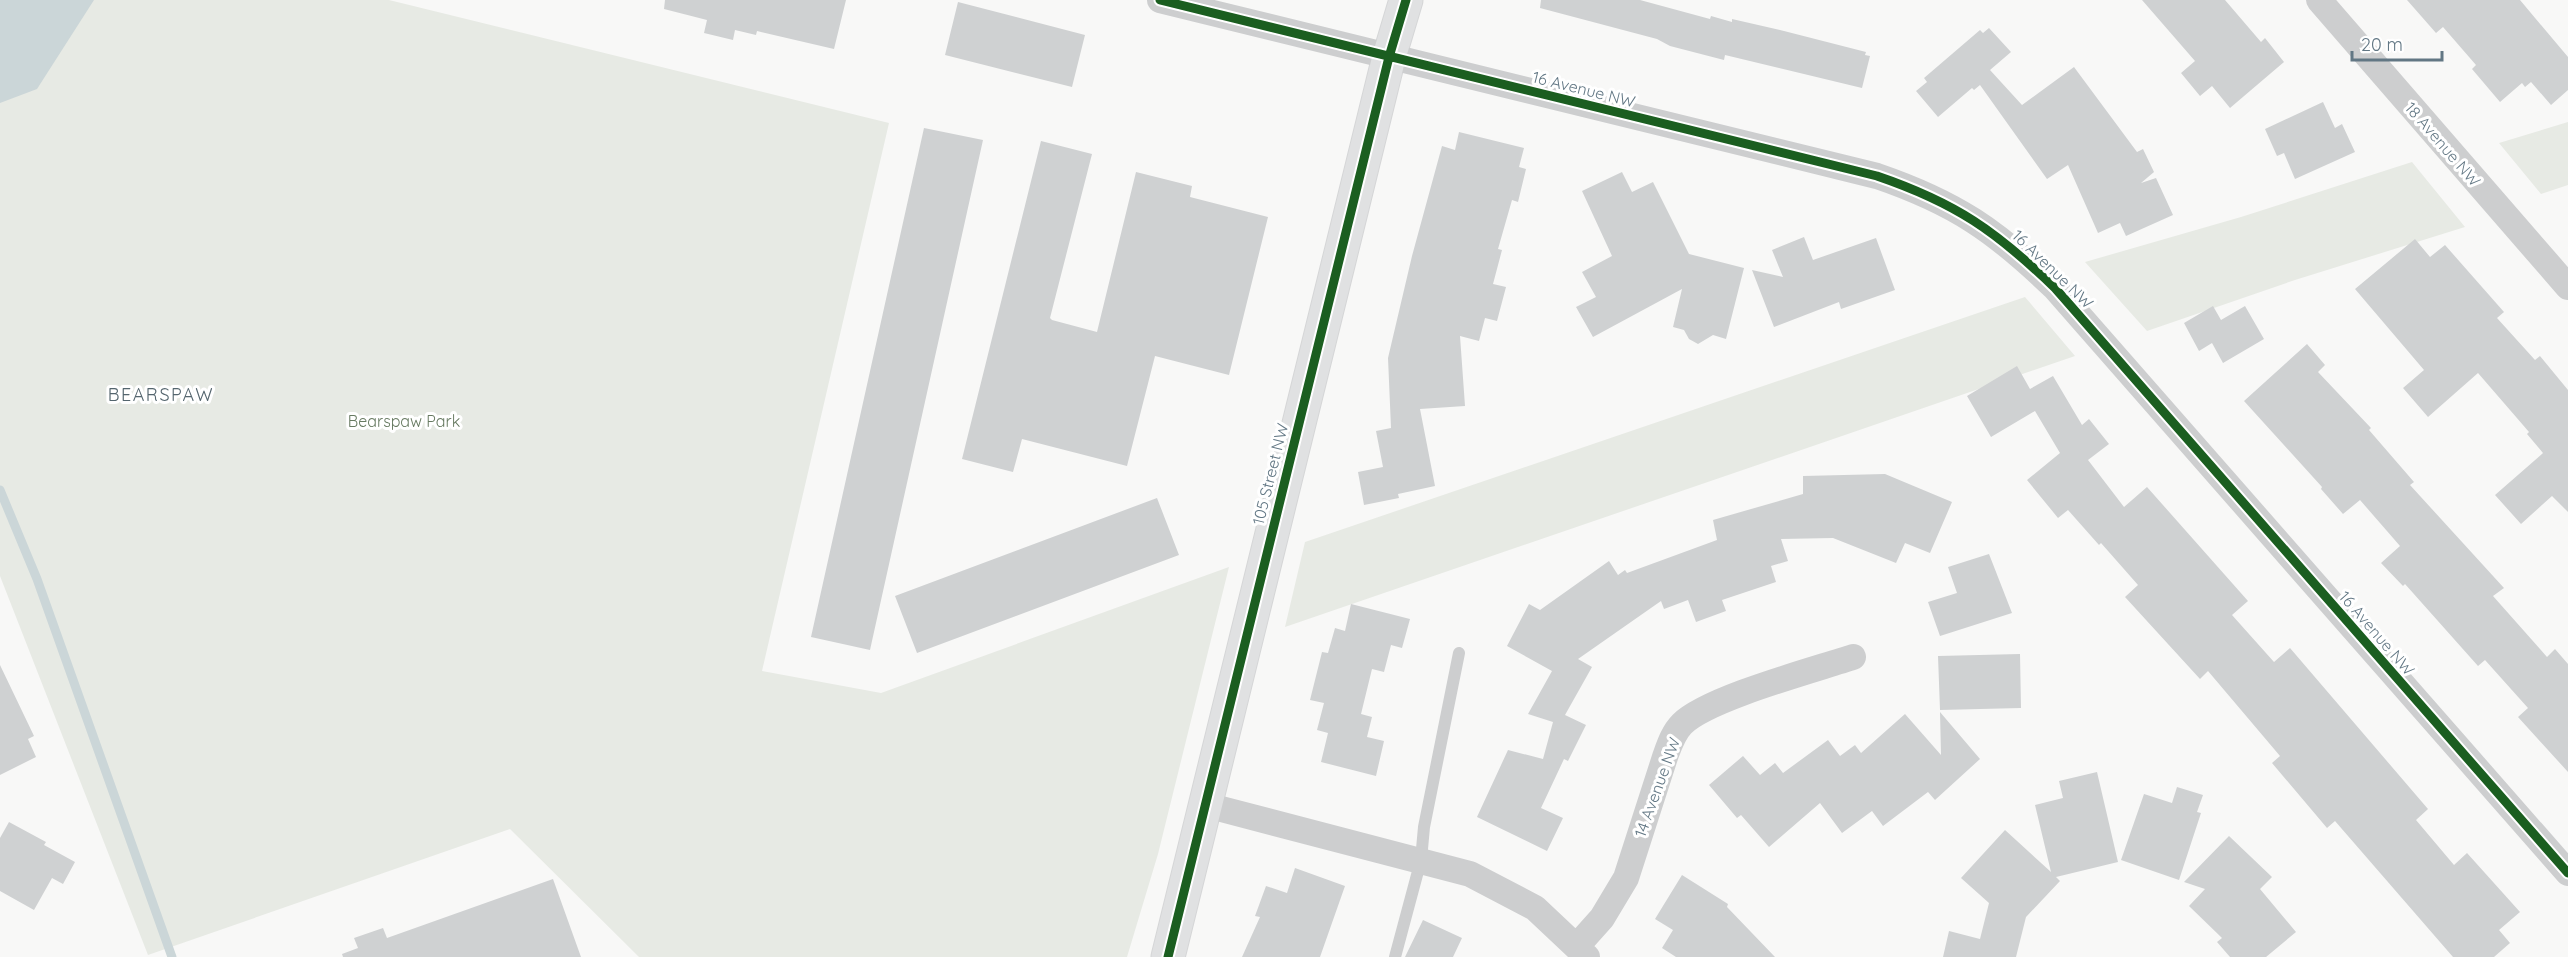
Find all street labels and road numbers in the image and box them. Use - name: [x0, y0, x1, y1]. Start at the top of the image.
- street label: 16 Avenue NW: [1531, 67, 1637, 111]
- street label: 18 Avenue NW: [2401, 98, 2485, 190]
- street label: 16 Avenue NW: [2008, 225, 2098, 313]
- street label: 105 Street NW: [1248, 421, 1292, 527]
- street label: 16 Avenue NW: [2335, 587, 2419, 679]
- street label: 14 Avenue NW: [1630, 734, 1684, 840]

